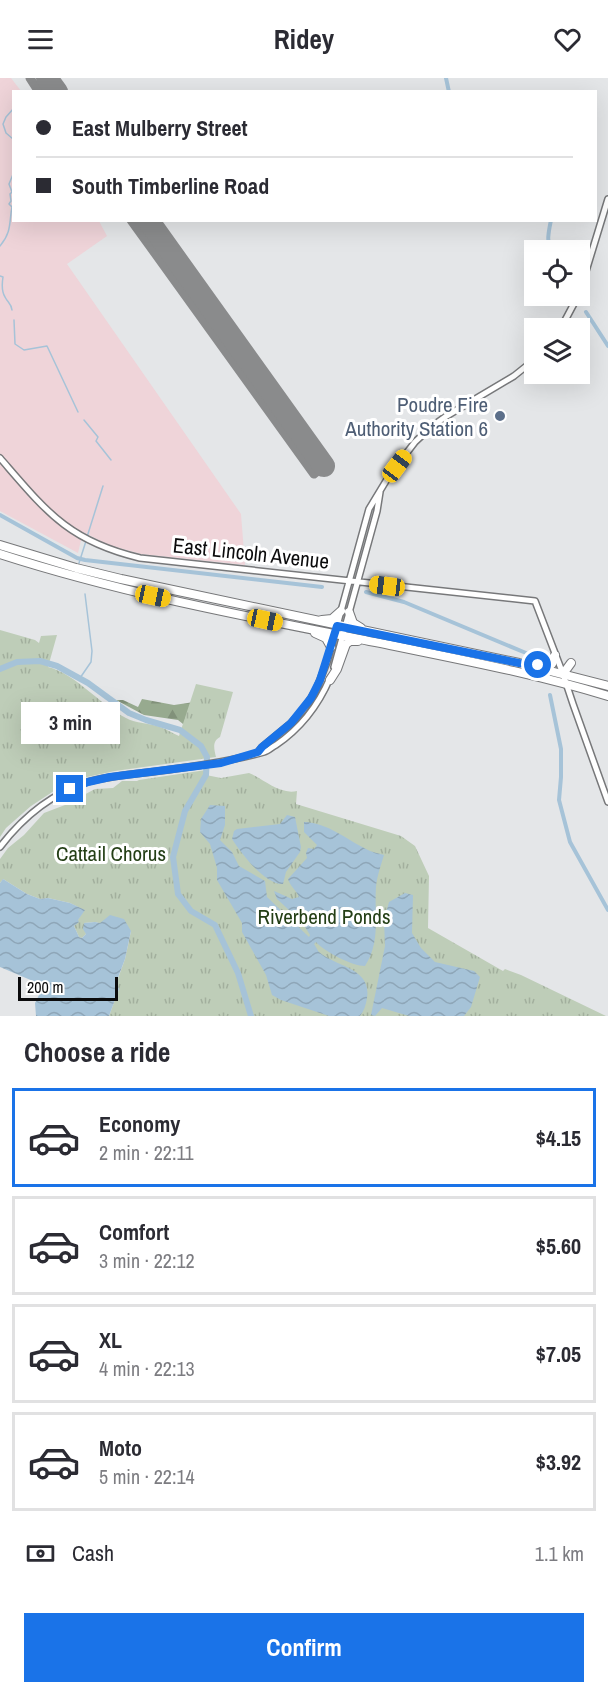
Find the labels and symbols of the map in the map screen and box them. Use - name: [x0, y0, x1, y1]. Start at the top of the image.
- place label: Poudre Fire Authority Station 6: [344, 390, 488, 443]
- marker: Poudre Fire Authority Station 6: [493, 409, 507, 423]
- car: [379, 446, 415, 486]
- street label: East Lincoln Avenue: [172, 530, 330, 576]
- car: [368, 575, 406, 597]
- car: [134, 583, 172, 609]
- car: [246, 607, 284, 633]
- route start: [524, 651, 551, 678]
- callout: 3 min: [20, 702, 119, 744]
- route end: [56, 775, 83, 802]
- park label: Cattail Chorus: [56, 839, 166, 868]
- park label: Riverbend Ponds: [257, 902, 391, 931]
- scale bar: [18, 974, 118, 1001]

